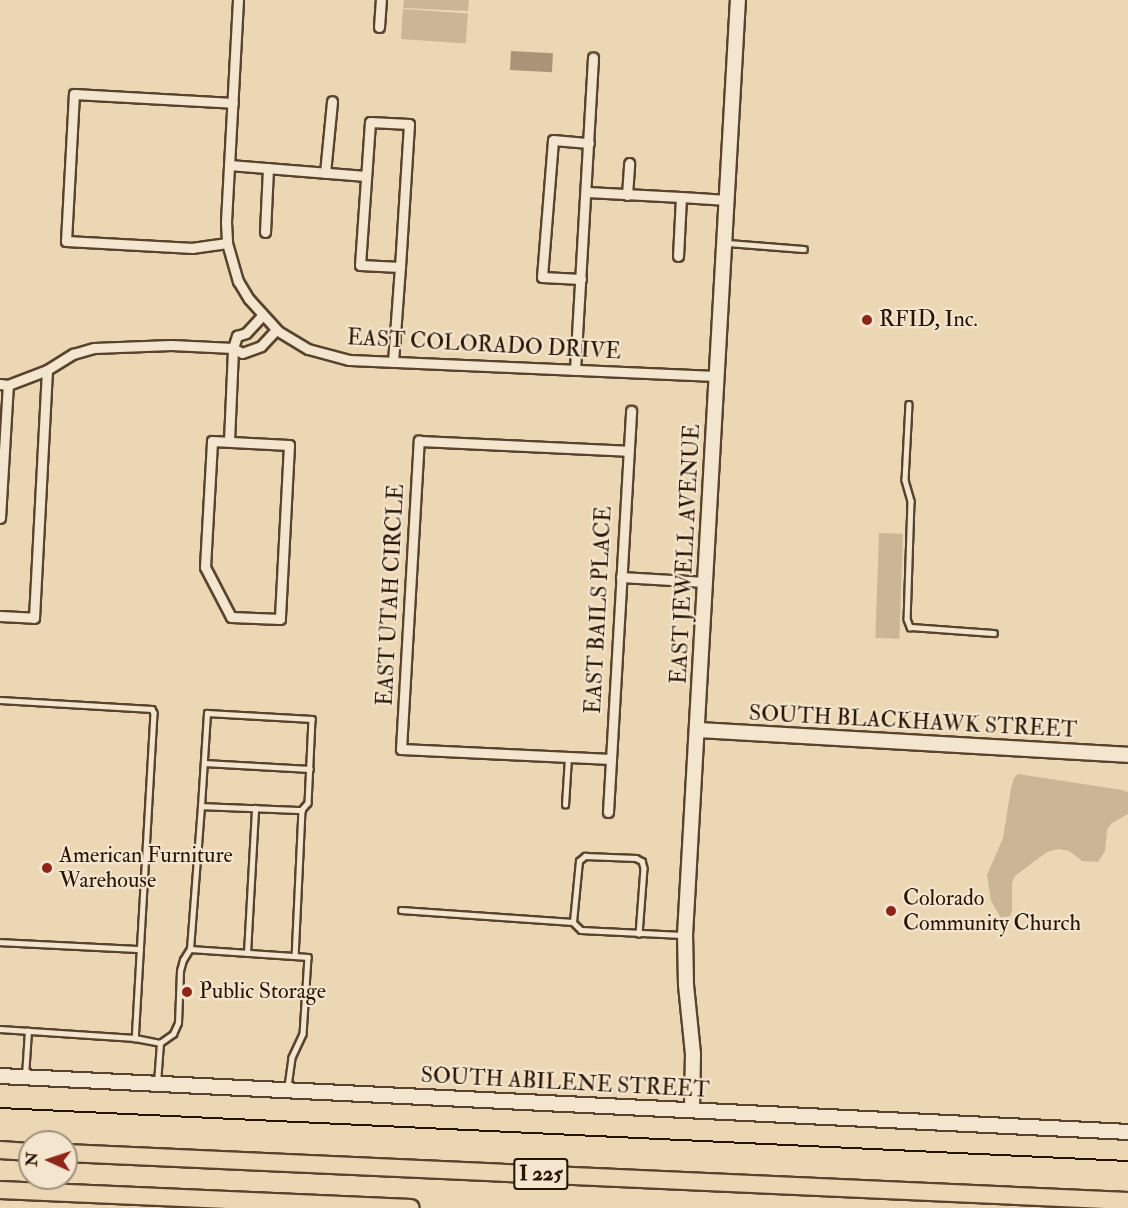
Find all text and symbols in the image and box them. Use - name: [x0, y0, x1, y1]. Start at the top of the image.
- place label: RFID, Inc.: [879, 307, 978, 333]
- marker: RFID, Inc.: [860, 313, 874, 327]
- street label: EAST COLORADO DRIVE: [346, 325, 622, 365]
- street label: EAST JEWELL AVENUE: [666, 423, 706, 685]
- street label: EAST UTAH CIRCLE: [372, 483, 410, 707]
- street label: EAST BAILS PLACE: [580, 505, 618, 715]
- street label: SOUTH BLACKHAWK STREET: [748, 700, 1078, 744]
- place label: American Furniture Warehouse: [59, 842, 233, 894]
- marker: American Furniture Warehouse: [40, 861, 54, 875]
- place label: Colorado Community Church: [903, 885, 1081, 936]
- marker: Colorado Community Church: [884, 904, 898, 918]
- place label: Public Storage: [199, 979, 326, 1005]
- marker: Public Storage: [180, 985, 194, 999]
- street label: SOUTH ABILENE STREET: [420, 1062, 710, 1104]
- north arrow: [18, 1130, 78, 1190]
- text: N: [22, 1151, 42, 1167]
- road number: I 225: [512, 1156, 570, 1192]

